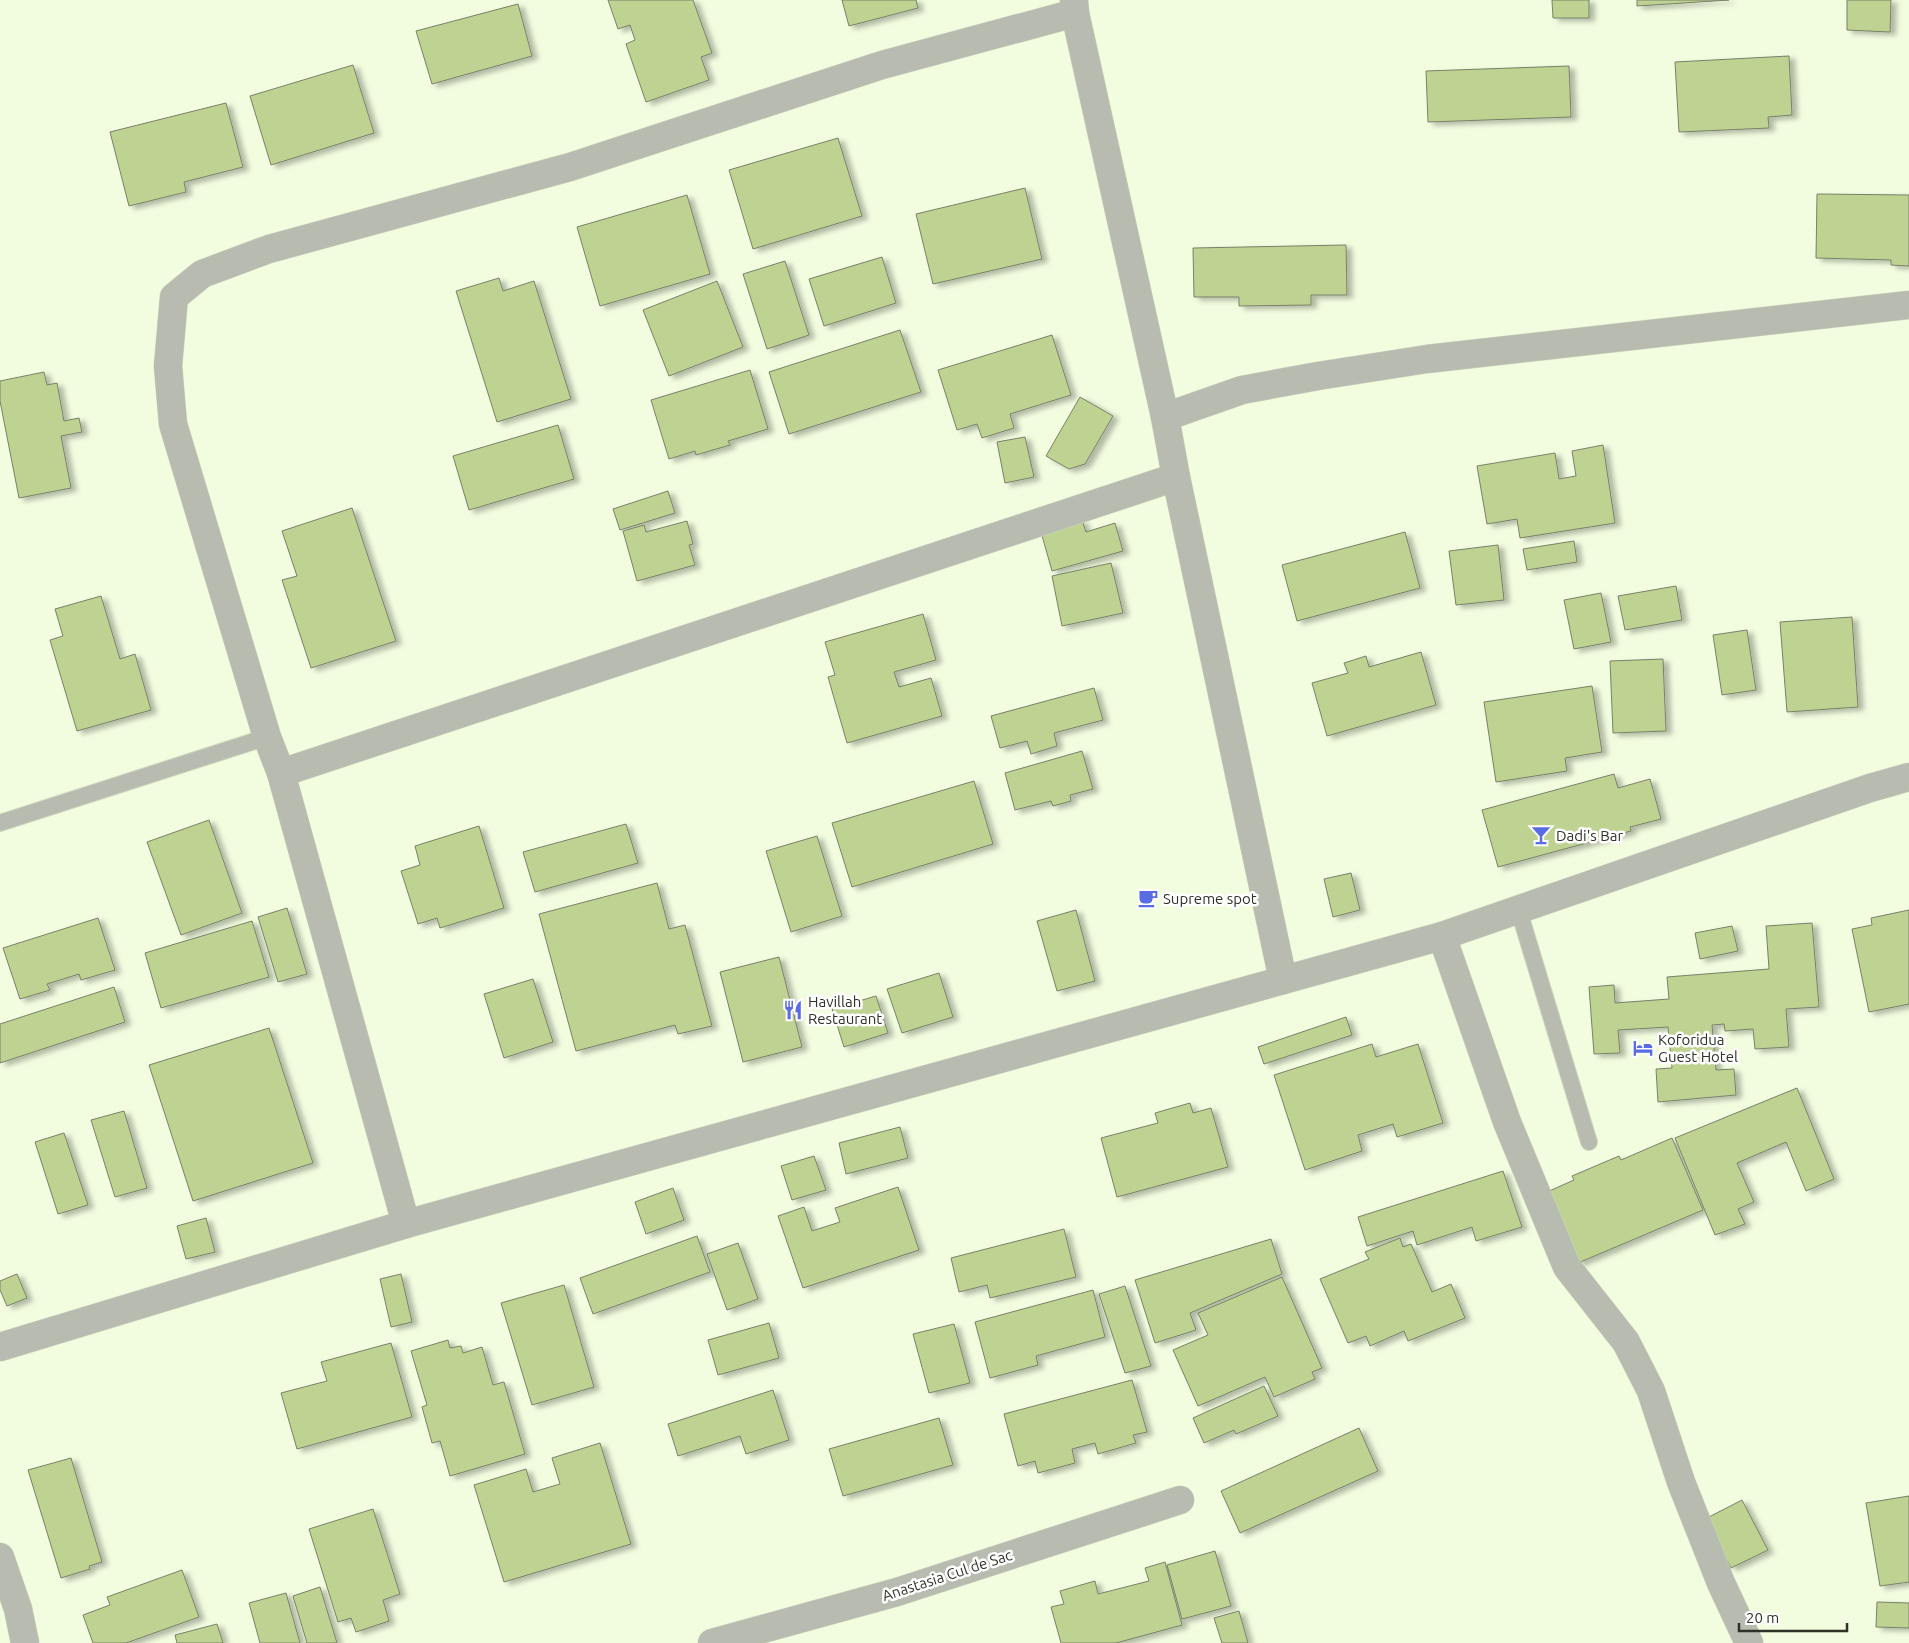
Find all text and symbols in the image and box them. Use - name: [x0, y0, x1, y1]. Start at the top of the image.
- bar icon: Dadi's Bar: [1530, 824, 1552, 846]
- place label: Dadi's Bar: [1556, 827, 1624, 844]
- cafe icon: Supreme spot: [1137, 887, 1159, 909]
- place label: Supreme spot: [1163, 890, 1257, 907]
- place label: Havillah Restaurant: [808, 993, 882, 1027]
- restaurant icon: Havillah Restaurant: [782, 999, 804, 1021]
- place label: Koforidua Guest Hotel: [1658, 1031, 1738, 1065]
- hotel icon: Koforidua Guest Hotel: [1632, 1037, 1654, 1059]
- street label: Anastasia Cul de Sac: [880, 1546, 1014, 1604]
- scale bar: [1739, 1600, 1846, 1632]
- text: 20 m: [1746, 1609, 1779, 1626]

